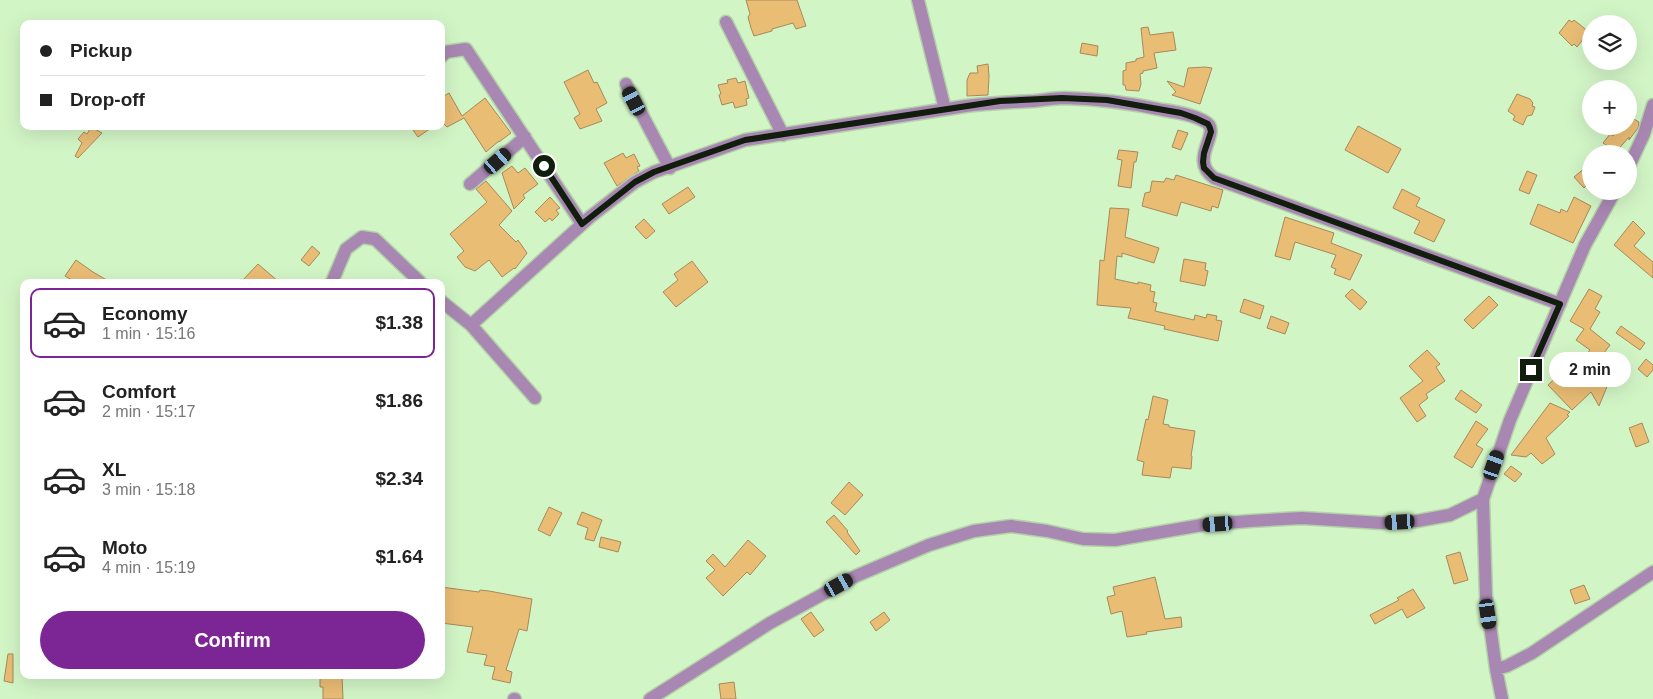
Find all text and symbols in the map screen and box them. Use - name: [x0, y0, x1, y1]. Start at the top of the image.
- map controls: [1582, 15, 1637, 200]
- button: layers: [1582, 15, 1637, 70]
- text: Pickup: [70, 40, 132, 61]
- button: +: [1582, 80, 1637, 135]
- car: [620, 84, 647, 118]
- text: Drop-off: [70, 89, 145, 110]
- car: [481, 145, 514, 177]
- button: −: [1582, 145, 1637, 200]
- route start: [533, 155, 555, 177]
- icon: car: [42, 301, 87, 346]
- text: Economy: [102, 303, 188, 324]
- text: $1.38: [375, 312, 423, 333]
- text: 1 min · 15:16: [102, 325, 195, 342]
- callout: 2 min: [1548, 352, 1631, 388]
- route end: [1520, 359, 1542, 381]
- text: 2 min: [1569, 361, 1611, 378]
- icon: car: [42, 379, 87, 424]
- text: Comfort: [102, 381, 176, 402]
- text: $1.86: [375, 390, 423, 411]
- text: 2 min · 15:17: [102, 403, 195, 420]
- car: [1482, 448, 1505, 482]
- icon: car: [42, 457, 87, 502]
- text: XL: [102, 459, 126, 480]
- text: $2.34: [375, 468, 423, 489]
- text: 3 min · 15:18: [102, 481, 195, 498]
- car: [1384, 514, 1415, 530]
- car: [1202, 515, 1233, 533]
- icon: car: [42, 535, 87, 580]
- text: Moto: [102, 537, 147, 558]
- text: $1.64: [375, 546, 423, 567]
- text: 4 min · 15:19: [102, 559, 195, 576]
- car: [822, 571, 855, 599]
- car: [1478, 598, 1497, 630]
- button: Confirm: [40, 611, 425, 669]

